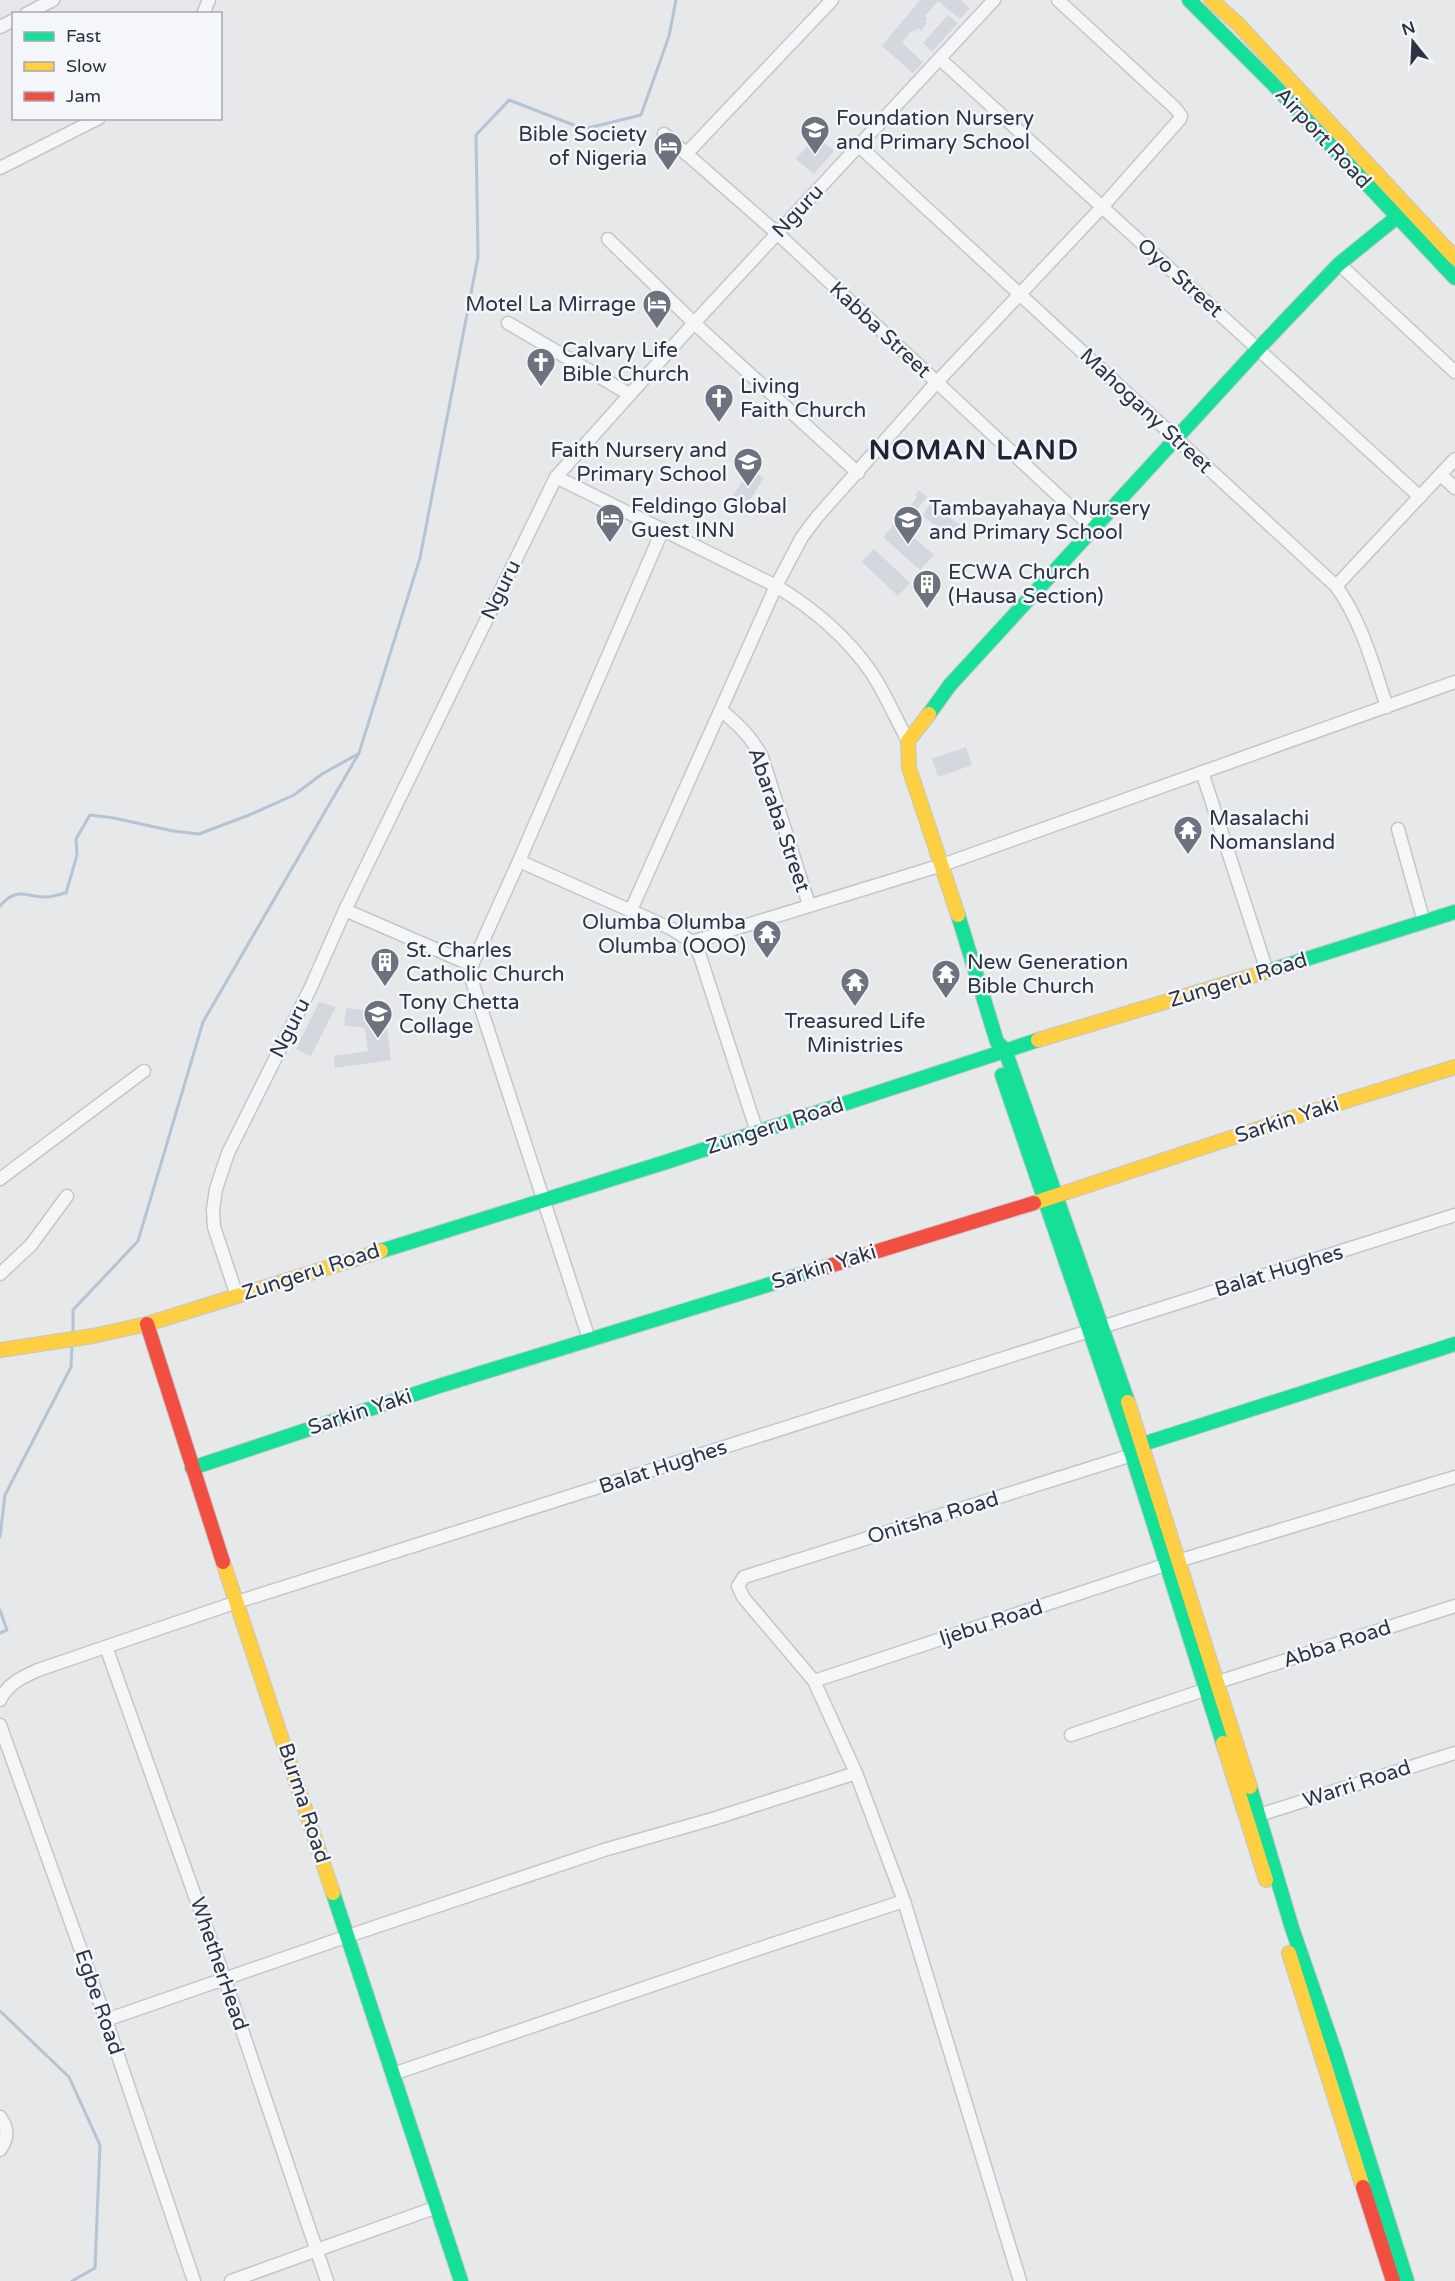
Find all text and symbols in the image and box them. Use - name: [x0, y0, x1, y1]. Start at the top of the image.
- legend: [12, 12, 222, 120]
- north arrow: [1383, 12, 1443, 72]
- text: N: [1399, 17, 1418, 40]
- text: Fast: [66, 25, 101, 47]
- text: Slow: [66, 55, 107, 77]
- street label: Airport Road: [1270, 82, 1376, 194]
- text: Jam: [66, 85, 101, 107]
- place label: Foundation Nursery and Primary School: [836, 106, 1034, 155]
- school or university icon: Foundation Nursery and Primary School: [799, 114, 831, 156]
- place label: Bible Society of Nigeria: [518, 122, 647, 171]
- hotel icon: Bible Society of Nigeria: [652, 130, 684, 172]
- street label: Nguru: [767, 179, 829, 243]
- street label: Oyo Street: [1132, 233, 1228, 323]
- street label: Kabba Street: [824, 277, 936, 383]
- hotel icon: Motel La Mirrage: [641, 288, 673, 330]
- place label: Motel La Mirrage: [465, 292, 636, 317]
- place label: Calvary Life Bible Church: [562, 338, 689, 387]
- street label: Mahogany Street: [1075, 343, 1217, 479]
- church icon: Calvary Life Bible Church: [525, 346, 557, 388]
- place label: Living Faith Church: [740, 374, 866, 423]
- church icon: Living Faith Church: [703, 382, 735, 424]
- district label: NOMAN LAND: [869, 434, 1079, 467]
- place label: Faith Nursery and Primary School: [551, 438, 727, 487]
- school or university icon: Faith Nursery and Primary School: [732, 446, 764, 488]
- place label: Feldingo Global Guest INN: [631, 494, 787, 543]
- place label: Tambayahaya Nursery and Primary School: [929, 496, 1151, 545]
- hotel icon: Feldingo Global Guest INN: [594, 502, 626, 544]
- school or university icon: Tambayahaya Nursery and Primary School: [892, 504, 924, 546]
- street label: Nguru: [476, 556, 526, 624]
- place label: ECWA Church (Hausa Section): [948, 560, 1104, 609]
- building icon: ECWA Church (Hausa Section): [911, 568, 943, 610]
- street label: Abaraba Street: [743, 745, 815, 895]
- place label: Masalachi Nomansland: [1209, 806, 1335, 855]
- temple icon: Masalachi Nomansland: [1172, 814, 1204, 856]
- place label: Olumba Olumba Olumba (OOO): [582, 910, 746, 959]
- temple icon: Olumba Olumba Olumba (OOO): [751, 918, 783, 960]
- place label: St. Charles Catholic Church: [406, 938, 565, 987]
- building icon: St. Charles Catholic Church: [369, 946, 401, 988]
- street label: Zungeru Road: [1166, 947, 1310, 1013]
- place label: New Generation Bible Church: [967, 950, 1128, 999]
- temple icon: New Generation Bible Church: [930, 958, 962, 1000]
- temple icon: Treasured Life Ministries: [839, 966, 871, 1008]
- place label: Tony Chetta Collage: [399, 990, 520, 1039]
- street label: Nguru: [264, 994, 316, 1062]
- school or university icon: Tony Chetta Collage: [362, 998, 394, 1040]
- place label: Treasured Life Ministries: [785, 1009, 925, 1058]
- street label: Sarkin Yaki: [1232, 1091, 1342, 1149]
- street label: Zungeru Road: [703, 1092, 847, 1160]
- street label: Zungeru Road: [239, 1238, 383, 1306]
- street label: Sarkin Yaki: [769, 1239, 879, 1295]
- street label: Balat Hughes: [1212, 1240, 1346, 1302]
- street label: Sarkin Yaki: [305, 1383, 415, 1441]
- street label: Balat Hughes: [596, 1435, 730, 1499]
- street label: Onitsha Road: [864, 1486, 1002, 1550]
- street label: Ijebu Road: [936, 1595, 1046, 1651]
- street label: Abba Road: [1280, 1615, 1394, 1673]
- street label: Burma Road: [273, 1740, 335, 1866]
- street label: Warri Road: [1300, 1755, 1414, 1813]
- street label: WhetherHead: [185, 1894, 253, 2034]
- street label: Egbe Road: [69, 1946, 129, 2058]

